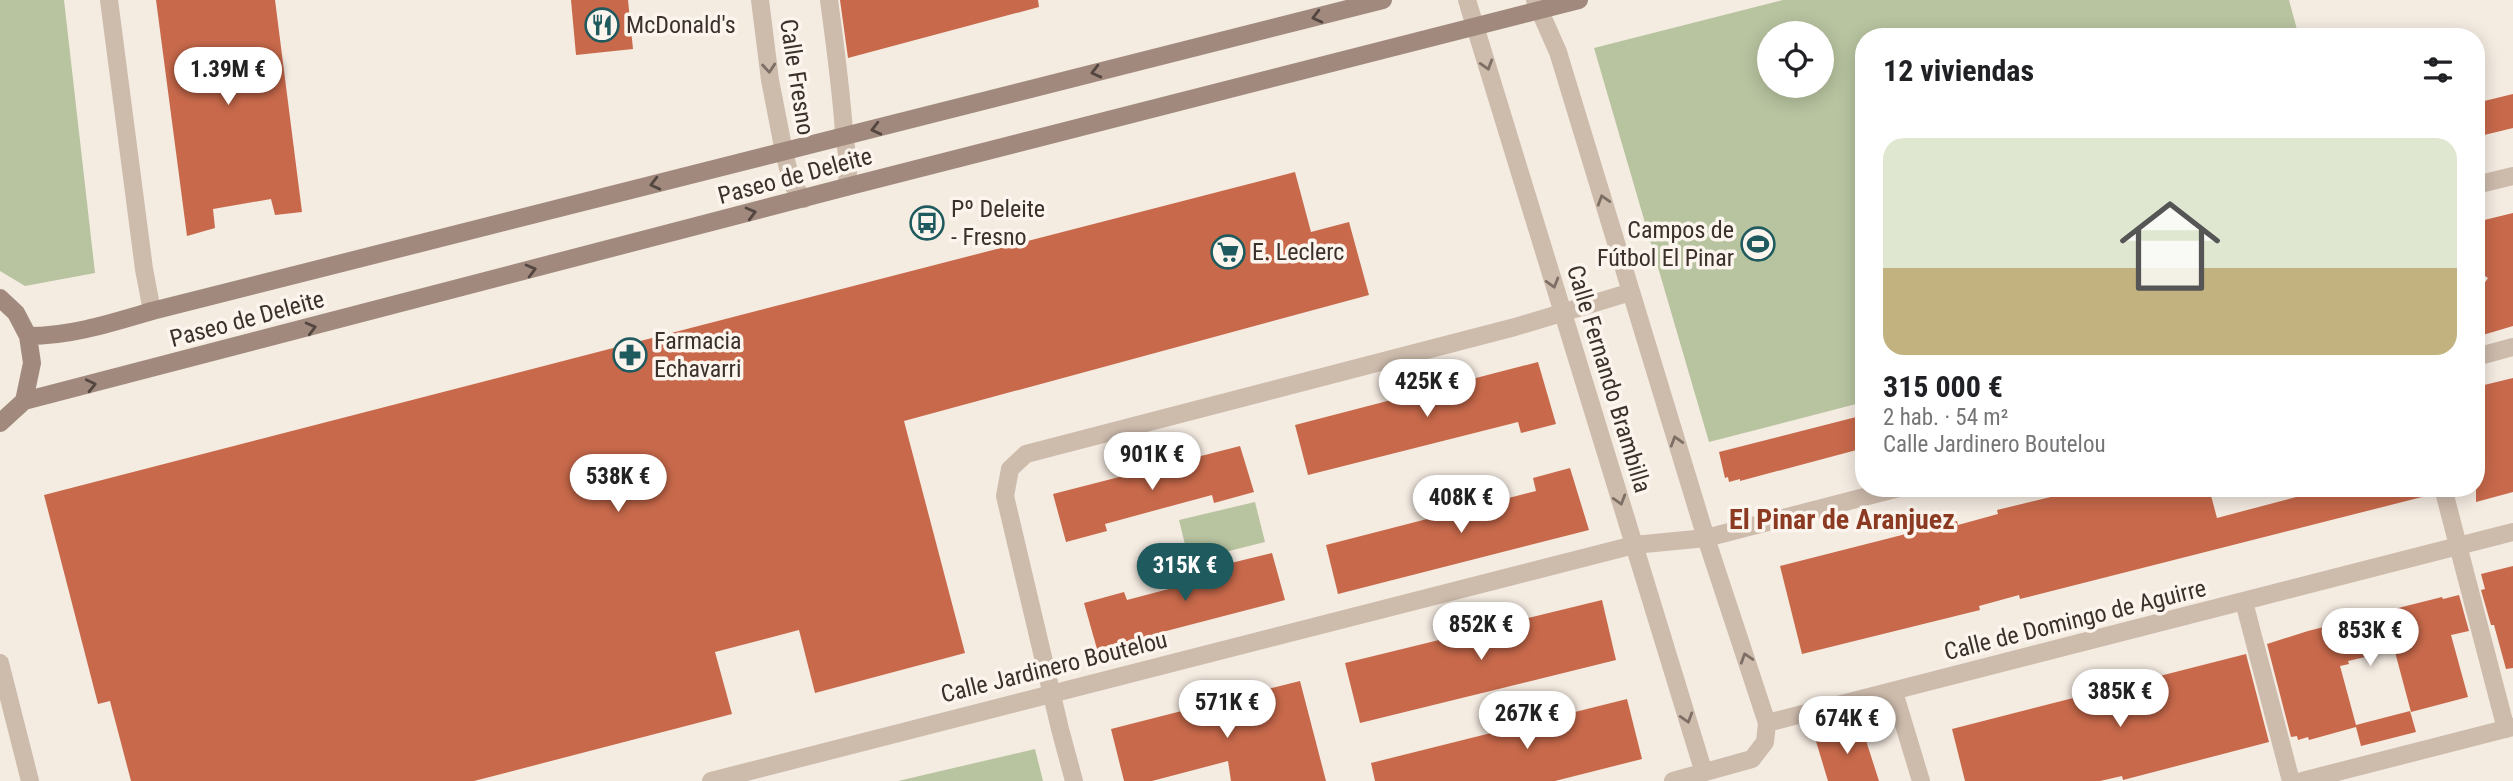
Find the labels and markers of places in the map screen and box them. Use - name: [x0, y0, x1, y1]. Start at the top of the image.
- restaurant icon: McDonald's: [583, 6, 621, 44]
- place label: McDonald's: [626, 11, 736, 39]
- pin: 1.39M €: [163, 48, 293, 107]
- place label: Pº Deleite - Fresno: [951, 195, 1045, 251]
- bus stop icon: Pº Deleite - Fresno: [908, 204, 946, 242]
- place label: Campos de Fútbol El Pinar: [1597, 216, 1734, 272]
- sports icon: Campos de Fútbol El Pinar: [1739, 225, 1777, 263]
- supermarket icon: E. Leclerc: [1209, 233, 1247, 271]
- place label: E. Leclerc: [1252, 238, 1344, 266]
- place label: Farmacia Echavarri: [654, 327, 742, 383]
- pharmacy icon: Farmacia Echavarri: [611, 336, 649, 374]
- pin: 425K €: [1370, 360, 1484, 419]
- pin: 901K €: [1095, 433, 1209, 492]
- pin: 538K €: [561, 454, 675, 514]
- pin: 408K €: [1404, 476, 1518, 535]
- pin: 315K €: [1128, 544, 1242, 603]
- pin: 852K €: [1424, 602, 1538, 662]
- pin: 853K €: [2313, 608, 2427, 668]
- pin: 385K €: [2063, 670, 2177, 729]
- pin: 571K €: [1170, 680, 1284, 740]
- pin: 267K €: [1470, 692, 1584, 751]
- pin: 674K €: [1790, 696, 1904, 756]

